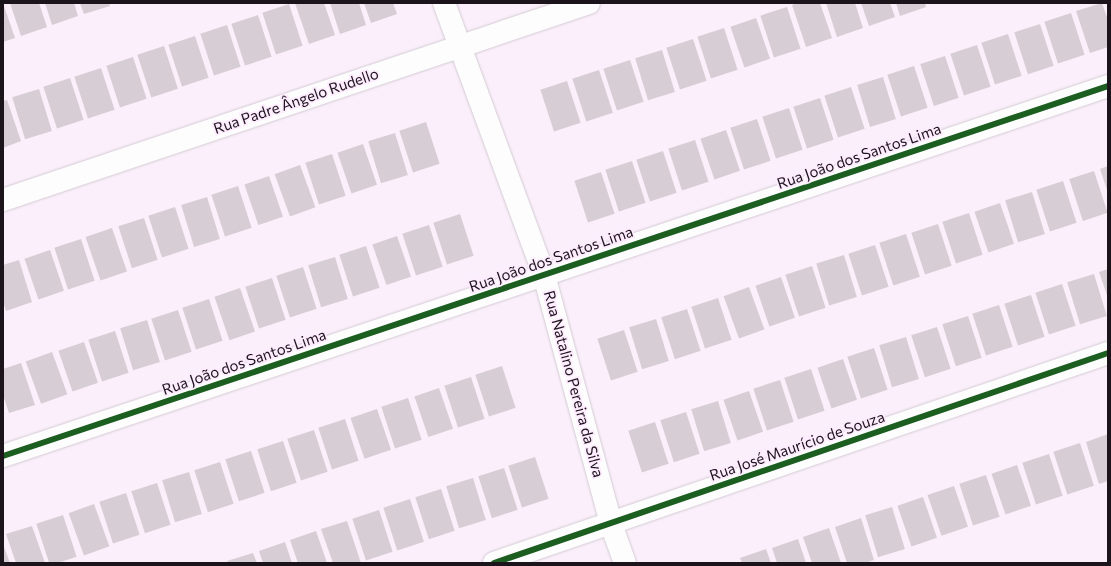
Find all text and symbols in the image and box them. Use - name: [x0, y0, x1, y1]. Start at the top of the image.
- street label: Rua Padre Ângelo Rudello: [211, 64, 381, 138]
- street label: Rua João dos Santos Lima: [775, 119, 943, 193]
- street label: Rua João dos Santos Lima: [467, 222, 635, 296]
- street label: Rua Natalino Pereira da Silva: [540, 289, 608, 479]
- street label: Rua João dos Santos Lima: [160, 325, 328, 399]
- street label: Rua José Maurício de Souza: [707, 408, 887, 484]

